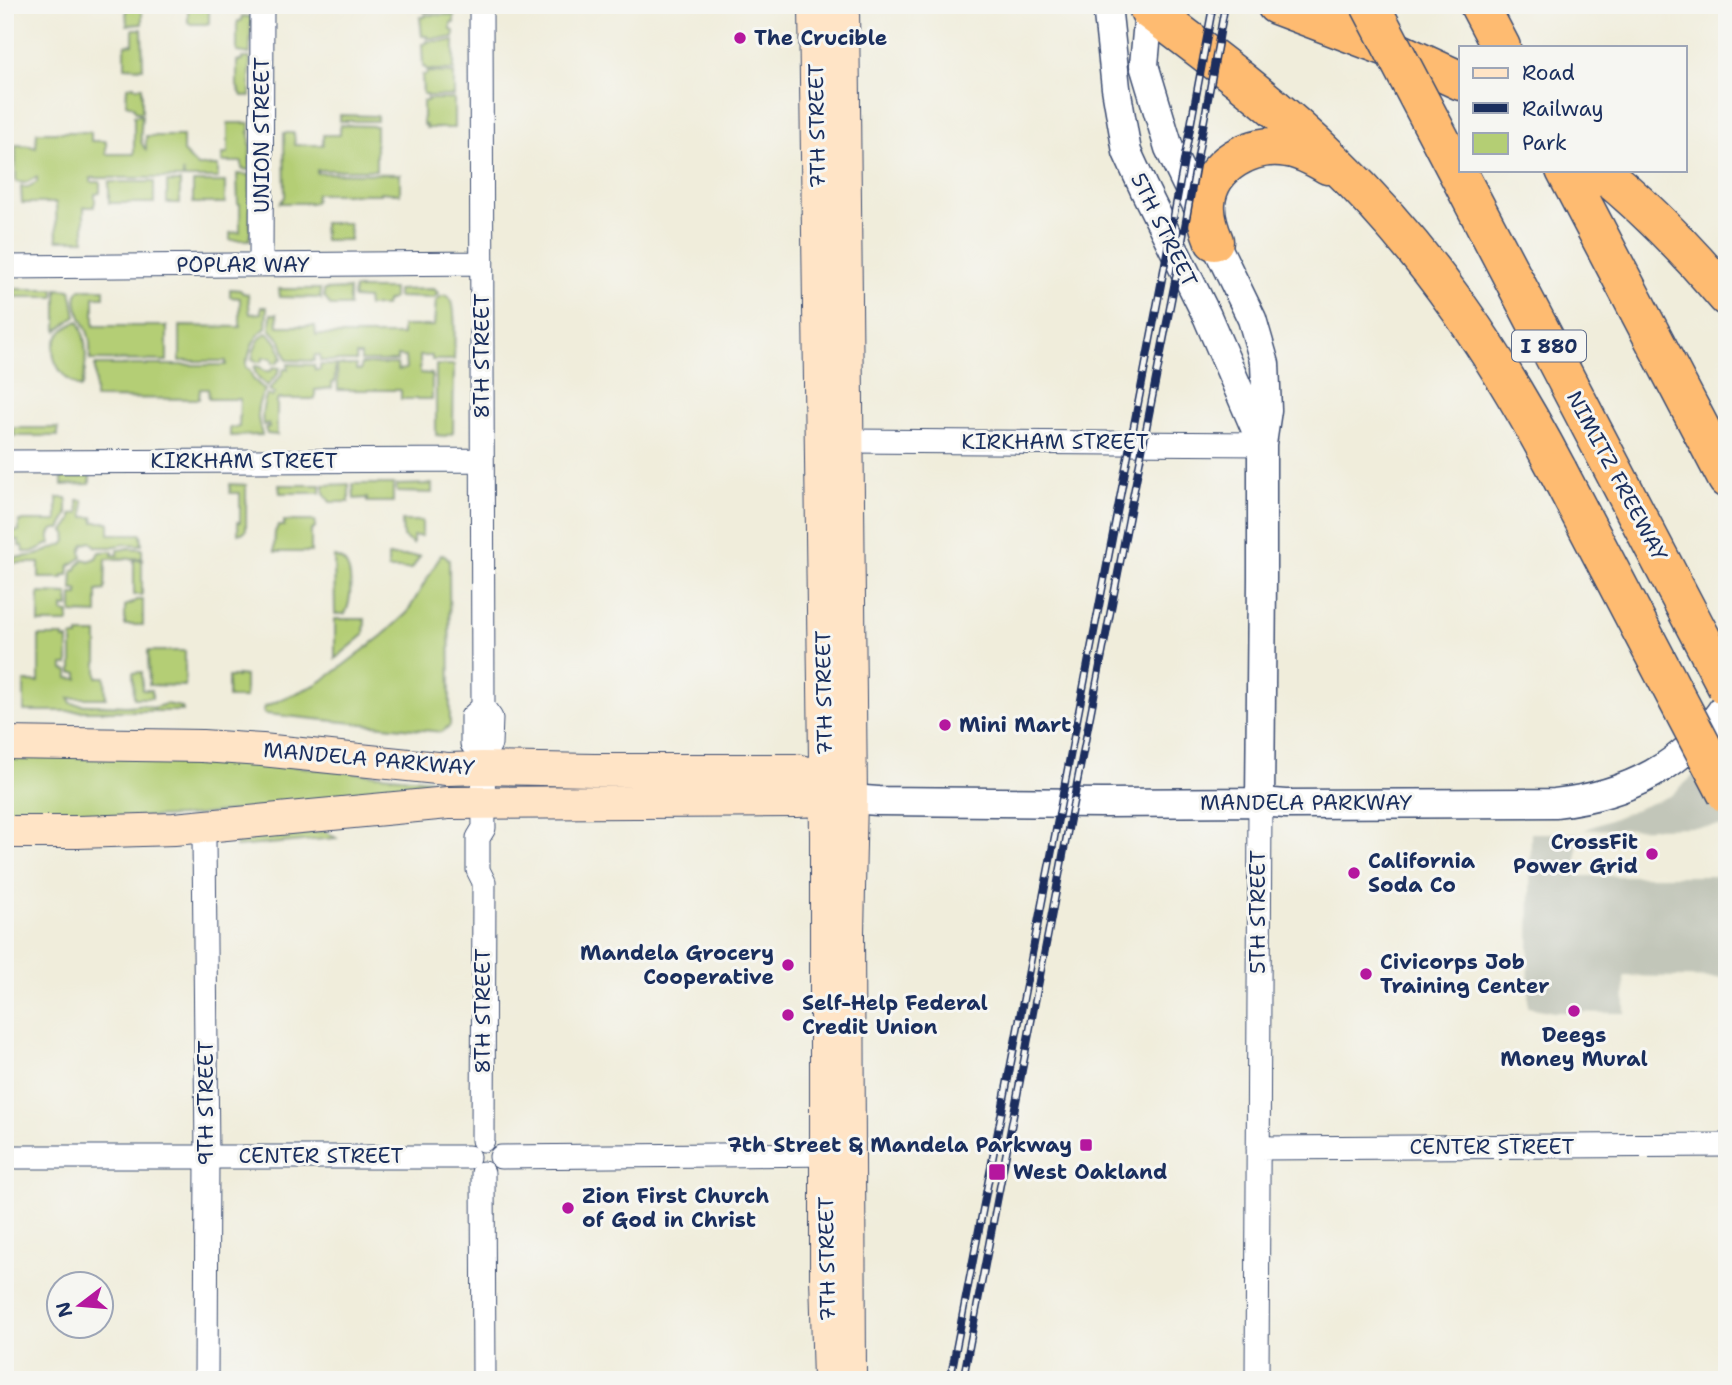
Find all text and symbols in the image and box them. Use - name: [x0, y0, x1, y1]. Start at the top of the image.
- place label: The Crucible: [754, 24, 887, 52]
- marker: The Crucible: [732, 30, 748, 46]
- legend: [1459, 46, 1686, 172]
- street label: UNION STREET: [248, 57, 276, 213]
- text: Road: [1522, 59, 1575, 87]
- street label: 7TH STREET: [802, 63, 832, 189]
- text: Railway: [1522, 95, 1604, 123]
- text: Park: [1522, 129, 1567, 157]
- street label: 5TH STREET: [1124, 168, 1204, 292]
- street label: POPLAR WAY: [176, 251, 310, 279]
- street label: 8TH STREET: [468, 293, 496, 419]
- road number: I 880: [1512, 330, 1586, 362]
- street label: NIMITZ FREEWAY: [1560, 386, 1674, 566]
- street label: KIRKHAM STREET: [961, 428, 1149, 456]
- street label: KIRKHAM STREET: [150, 447, 338, 475]
- street label: 7TH STREET: [809, 630, 839, 756]
- place label: Mini Mart: [959, 711, 1071, 739]
- marker: Mini Mart: [937, 717, 953, 733]
- street label: MANDELA PARKWAY: [262, 736, 476, 782]
- street label: MANDELA PARKWAY: [1200, 789, 1412, 817]
- place label: CrossFit Power Grid: [1513, 828, 1638, 880]
- marker: CrossFit Power Grid: [1644, 846, 1660, 862]
- place label: California Soda Co: [1368, 847, 1476, 899]
- street label: 5TH STREET: [1244, 850, 1272, 974]
- marker: California Soda Co: [1346, 865, 1362, 881]
- place label: Mandela Grocery Cooperative: [580, 939, 774, 991]
- street label: 8TH STREET: [469, 948, 497, 1074]
- place label: Civicorps Job Training Center: [1380, 948, 1549, 1000]
- marker: Mandela Grocery Cooperative: [780, 957, 796, 973]
- marker: Civicorps Job Training Center: [1358, 966, 1374, 982]
- place label: Self-Help Federal Credit Union: [802, 989, 988, 1041]
- marker: Deegs Money Mural: [1566, 1003, 1582, 1019]
- marker: Self-Help Federal Credit Union: [780, 1007, 796, 1023]
- place label: Deegs Money Mural: [1500, 1021, 1648, 1073]
- street label: 9TH STREET: [192, 1040, 220, 1166]
- place label: 7th Street & Mandela Parkway: [727, 1131, 1072, 1159]
- street label: CENTER STREET: [1410, 1133, 1574, 1161]
- marker: 7th Street & Mandela Parkway: [1078, 1137, 1094, 1153]
- street label: CENTER STREET: [239, 1142, 403, 1170]
- place label: West Oakland: [1013, 1158, 1167, 1186]
- marker: West Oakland: [987, 1162, 1007, 1182]
- place label: Zion First Church of God in Christ: [582, 1182, 769, 1234]
- street label: 7TH STREET: [812, 1196, 842, 1322]
- marker: Zion First Church of God in Christ: [560, 1200, 576, 1216]
- north arrow: [46, 1270, 116, 1340]
- text: N: [50, 1299, 78, 1320]

